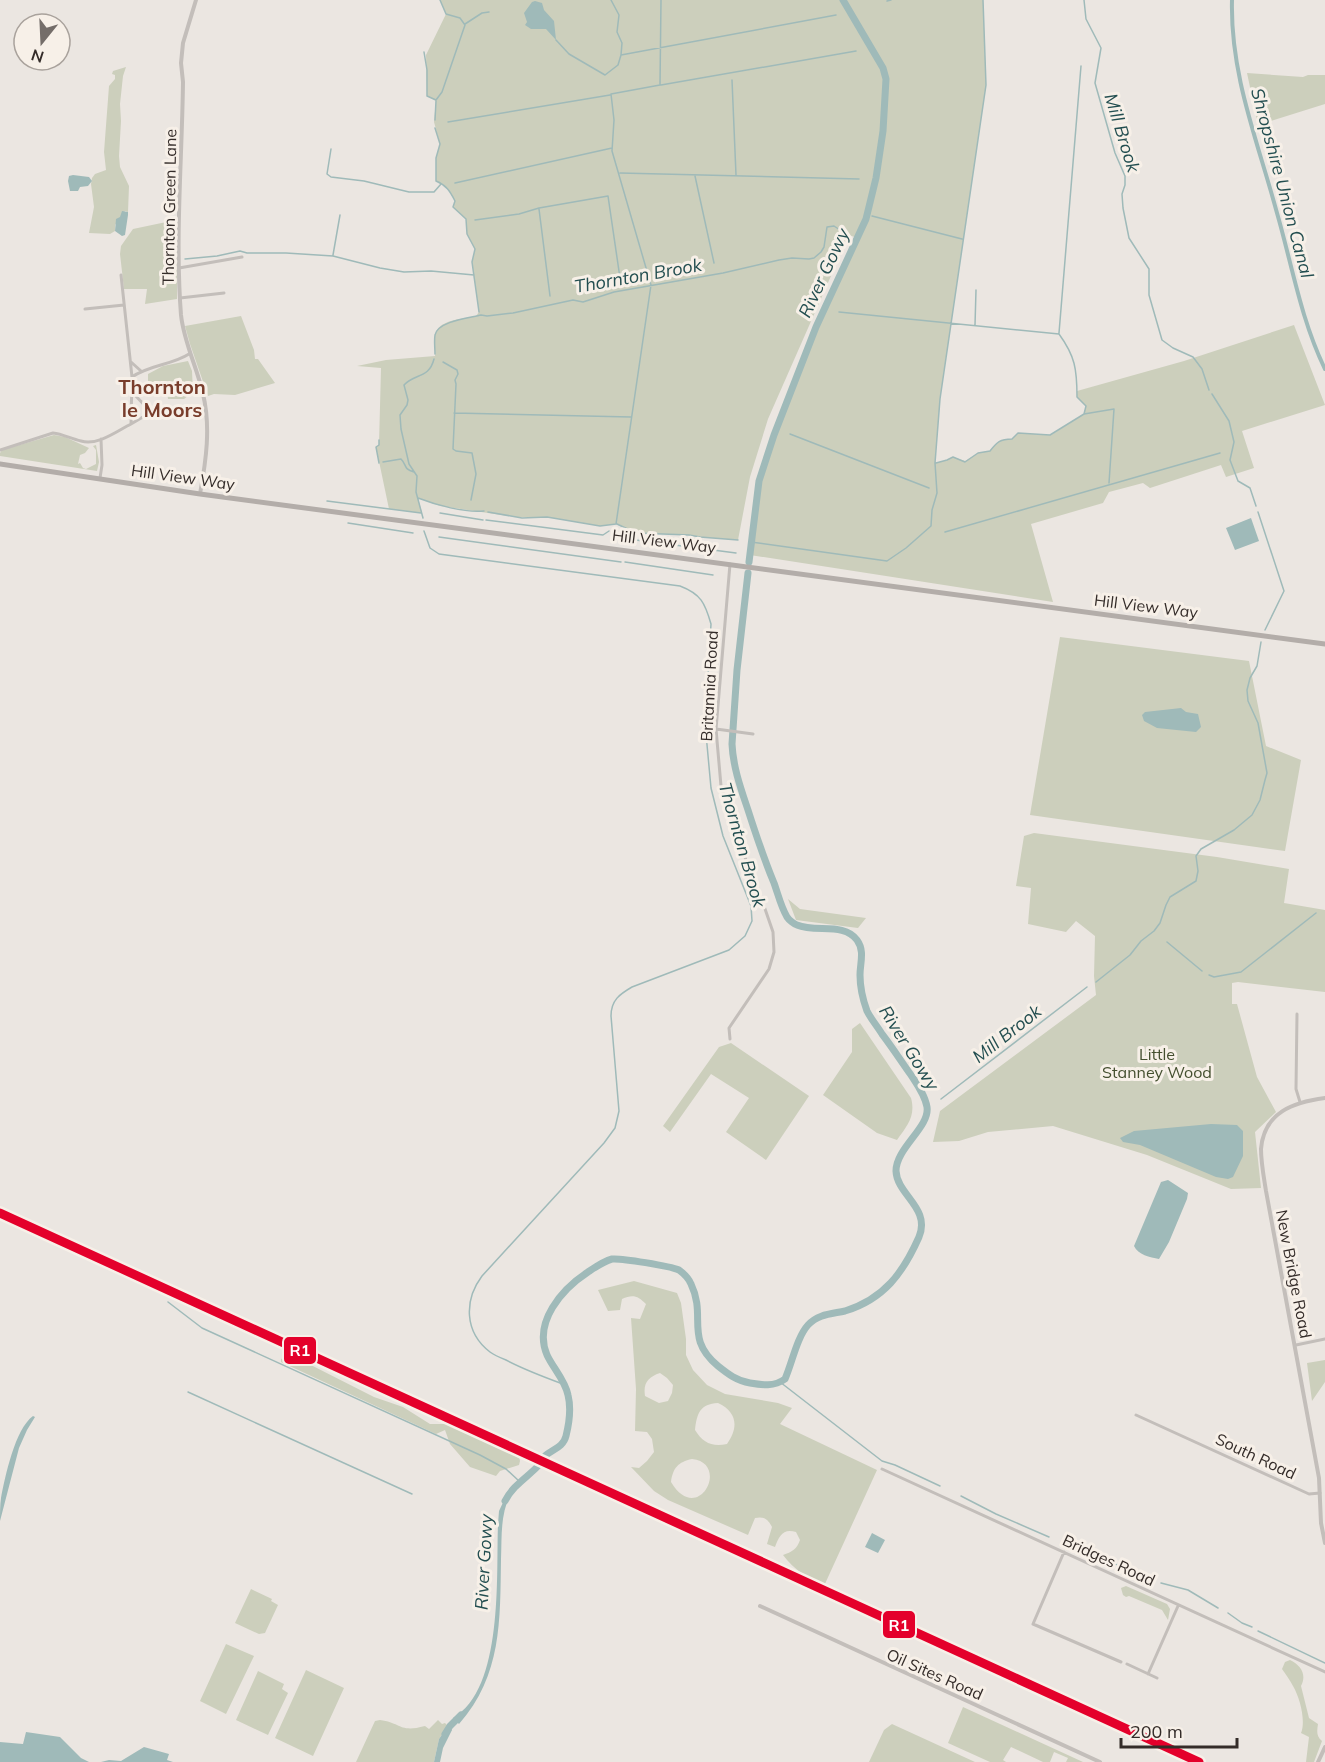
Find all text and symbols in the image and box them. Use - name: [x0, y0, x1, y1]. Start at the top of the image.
- north arrow: [12, 12, 72, 72]
- text: N: [29, 45, 46, 68]
- water label: Shropshire Union Canal: [1246, 85, 1319, 281]
- water label: Mill Brook: [1100, 91, 1146, 176]
- street label: Thornton Green Lane: [158, 129, 180, 285]
- water label: River Gowy: [793, 223, 855, 321]
- water label: Thornton Brook: [572, 253, 704, 298]
- district label: Thornton le Moors: [118, 374, 206, 422]
- street label: Hill View Way: [130, 460, 237, 494]
- street label: Hill View Way: [611, 525, 718, 557]
- street label: Hill View Way: [1093, 590, 1200, 622]
- street label: Britannia Road: [696, 630, 722, 742]
- water label: Thornton Brook: [714, 780, 772, 911]
- water label: Mill Brook: [968, 999, 1046, 1068]
- water label: River Gowy: [874, 1001, 945, 1096]
- park label: Little Stanney Wood: [1102, 1044, 1212, 1082]
- street label: New Bridge Road: [1272, 1208, 1316, 1340]
- line badge: R1: [283, 1336, 317, 1365]
- text: R1: [290, 1340, 310, 1360]
- street label: South Road: [1212, 1429, 1300, 1483]
- water label: River Gowy: [470, 1512, 498, 1610]
- street label: Bridges Road: [1060, 1530, 1158, 1590]
- line badge: R1: [882, 1610, 916, 1639]
- text: R1: [889, 1615, 909, 1635]
- street label: Oil Sites Road: [884, 1644, 986, 1704]
- scale bar: [1121, 1711, 1236, 1749]
- text: 200 m: [1130, 1720, 1183, 1743]

